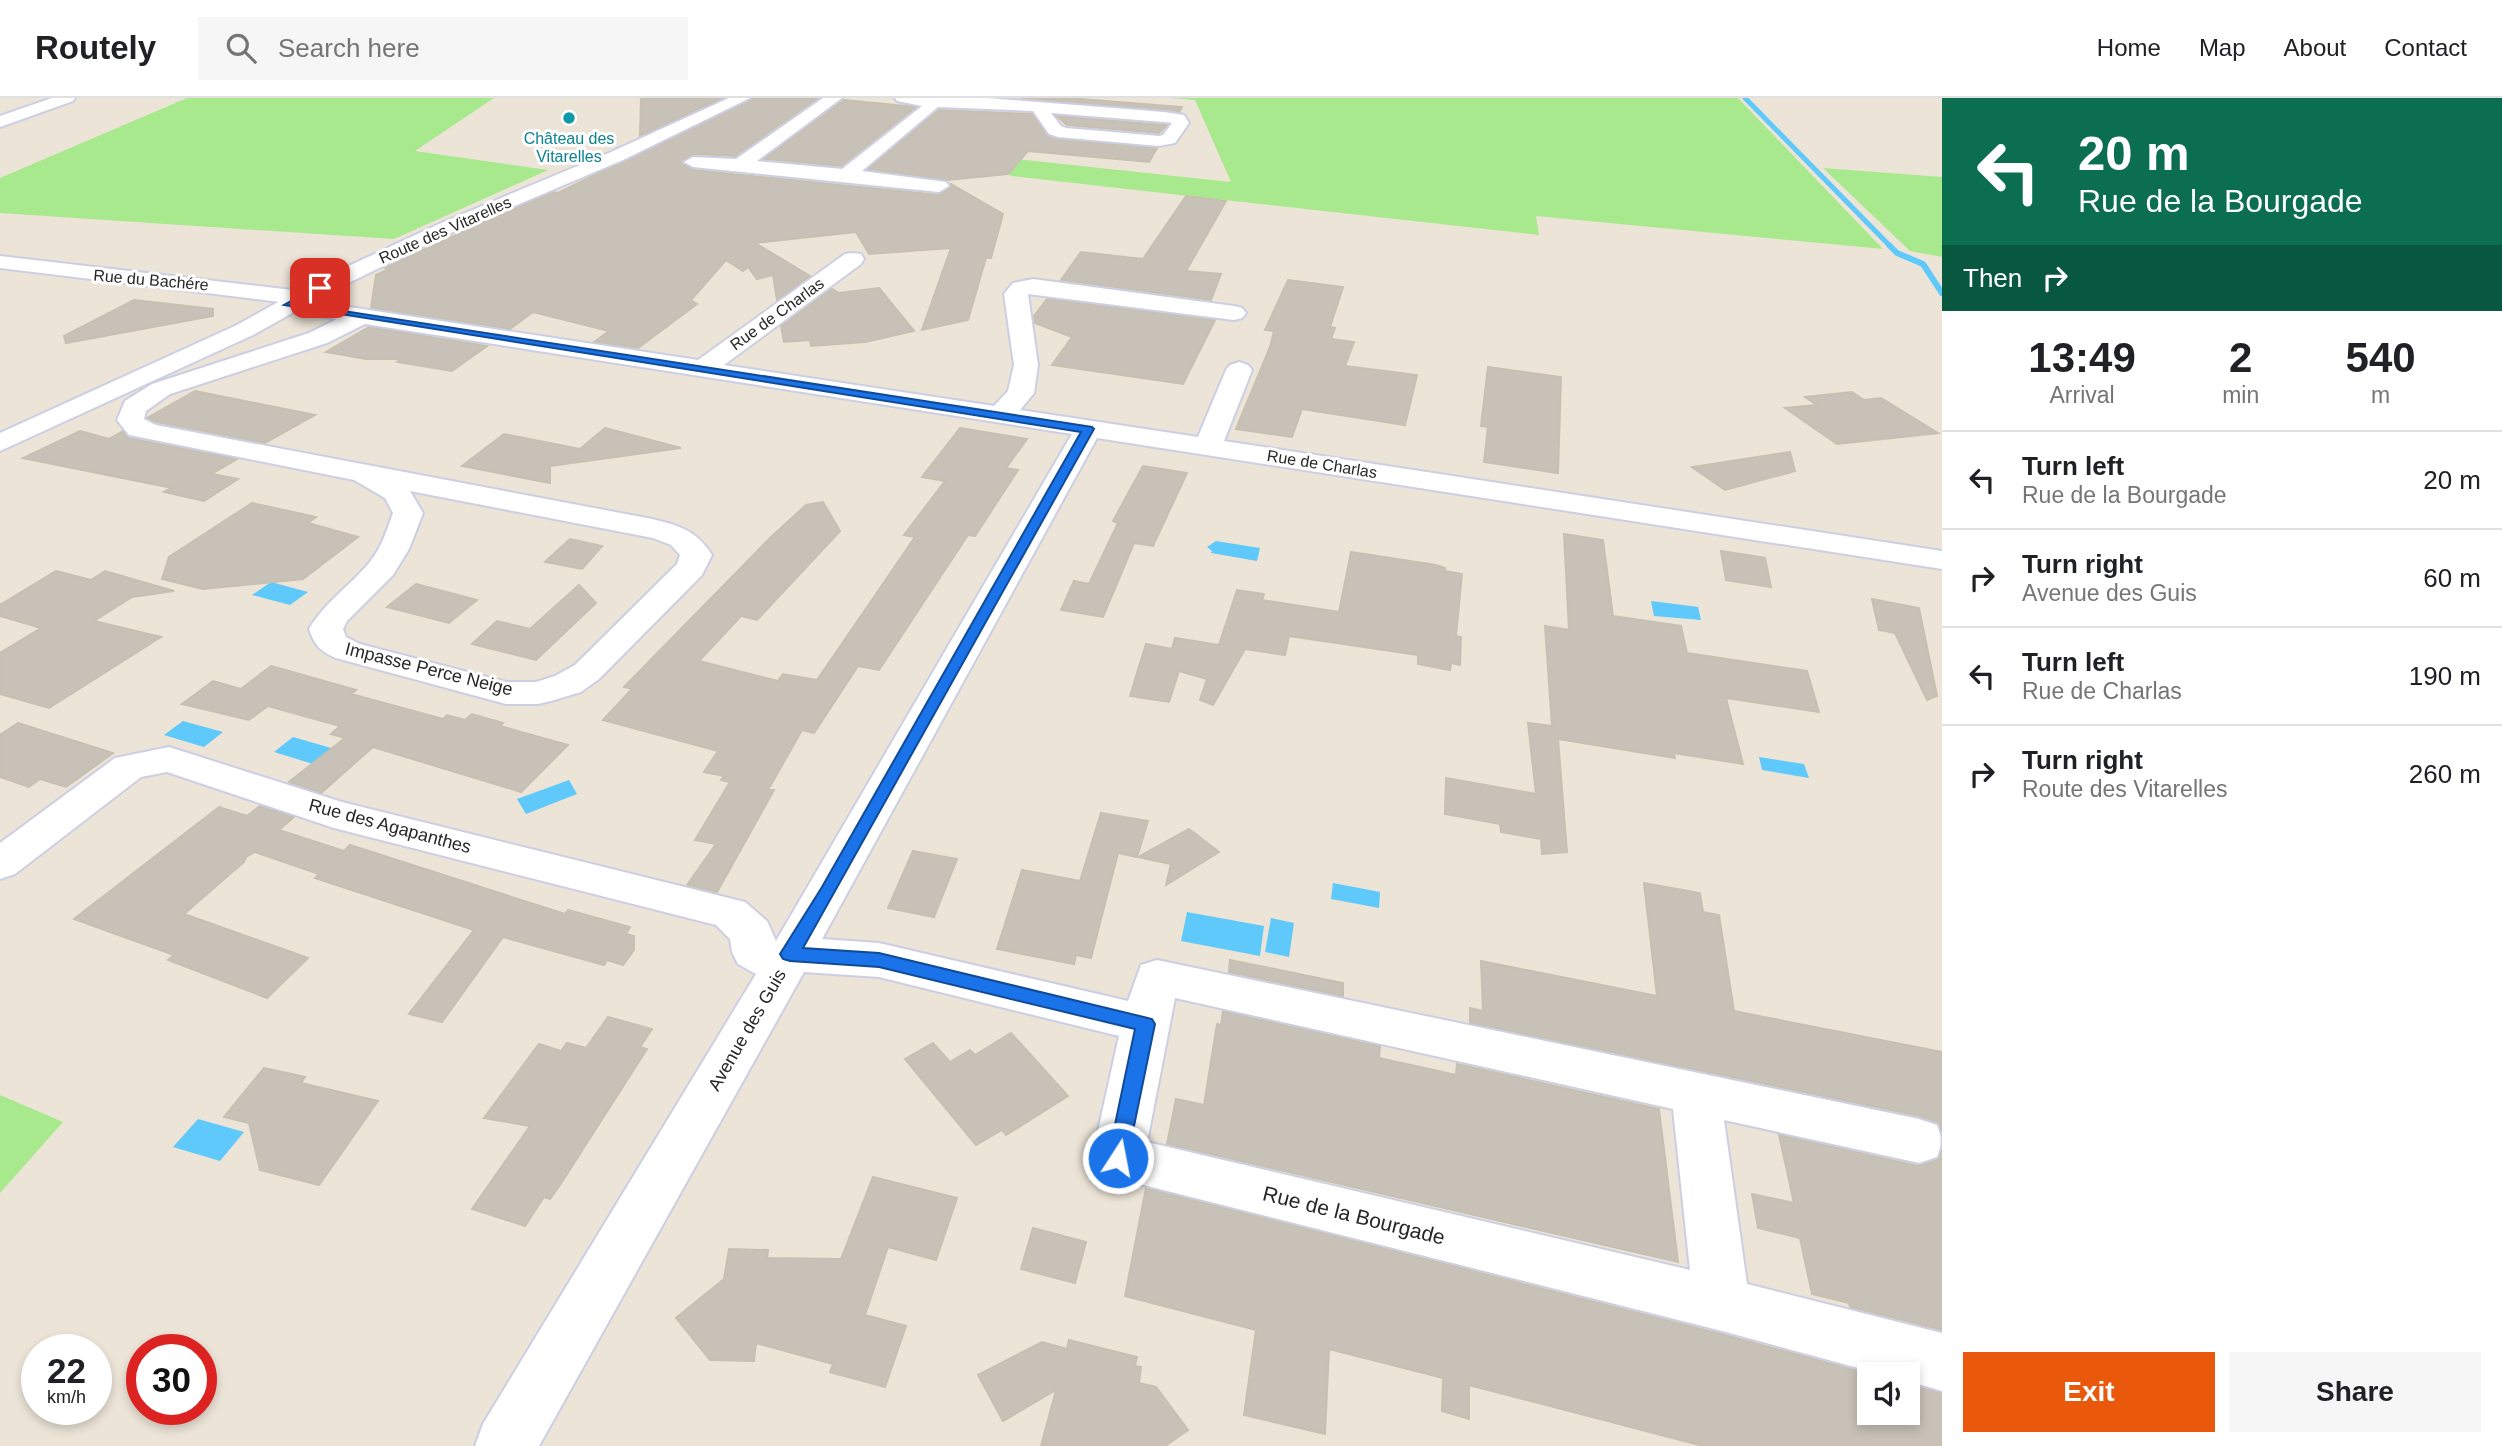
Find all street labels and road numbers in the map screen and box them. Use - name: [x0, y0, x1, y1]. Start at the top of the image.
- street label: Route des Vitarelles: [376, 193, 514, 267]
- street label: Rue du Bachére: [93, 266, 209, 294]
- street label: Rue de Charlas: [727, 274, 827, 354]
- street label: Rue de Charlas: [1266, 447, 1378, 481]
- street label: Impasse Perce Neige: [343, 638, 515, 700]
- street label: Rue des Agapanthes: [307, 795, 473, 857]
- street label: Avenue des Guis: [704, 966, 790, 1094]
- street label: Rue de la Bourgade: [1261, 1181, 1447, 1249]

